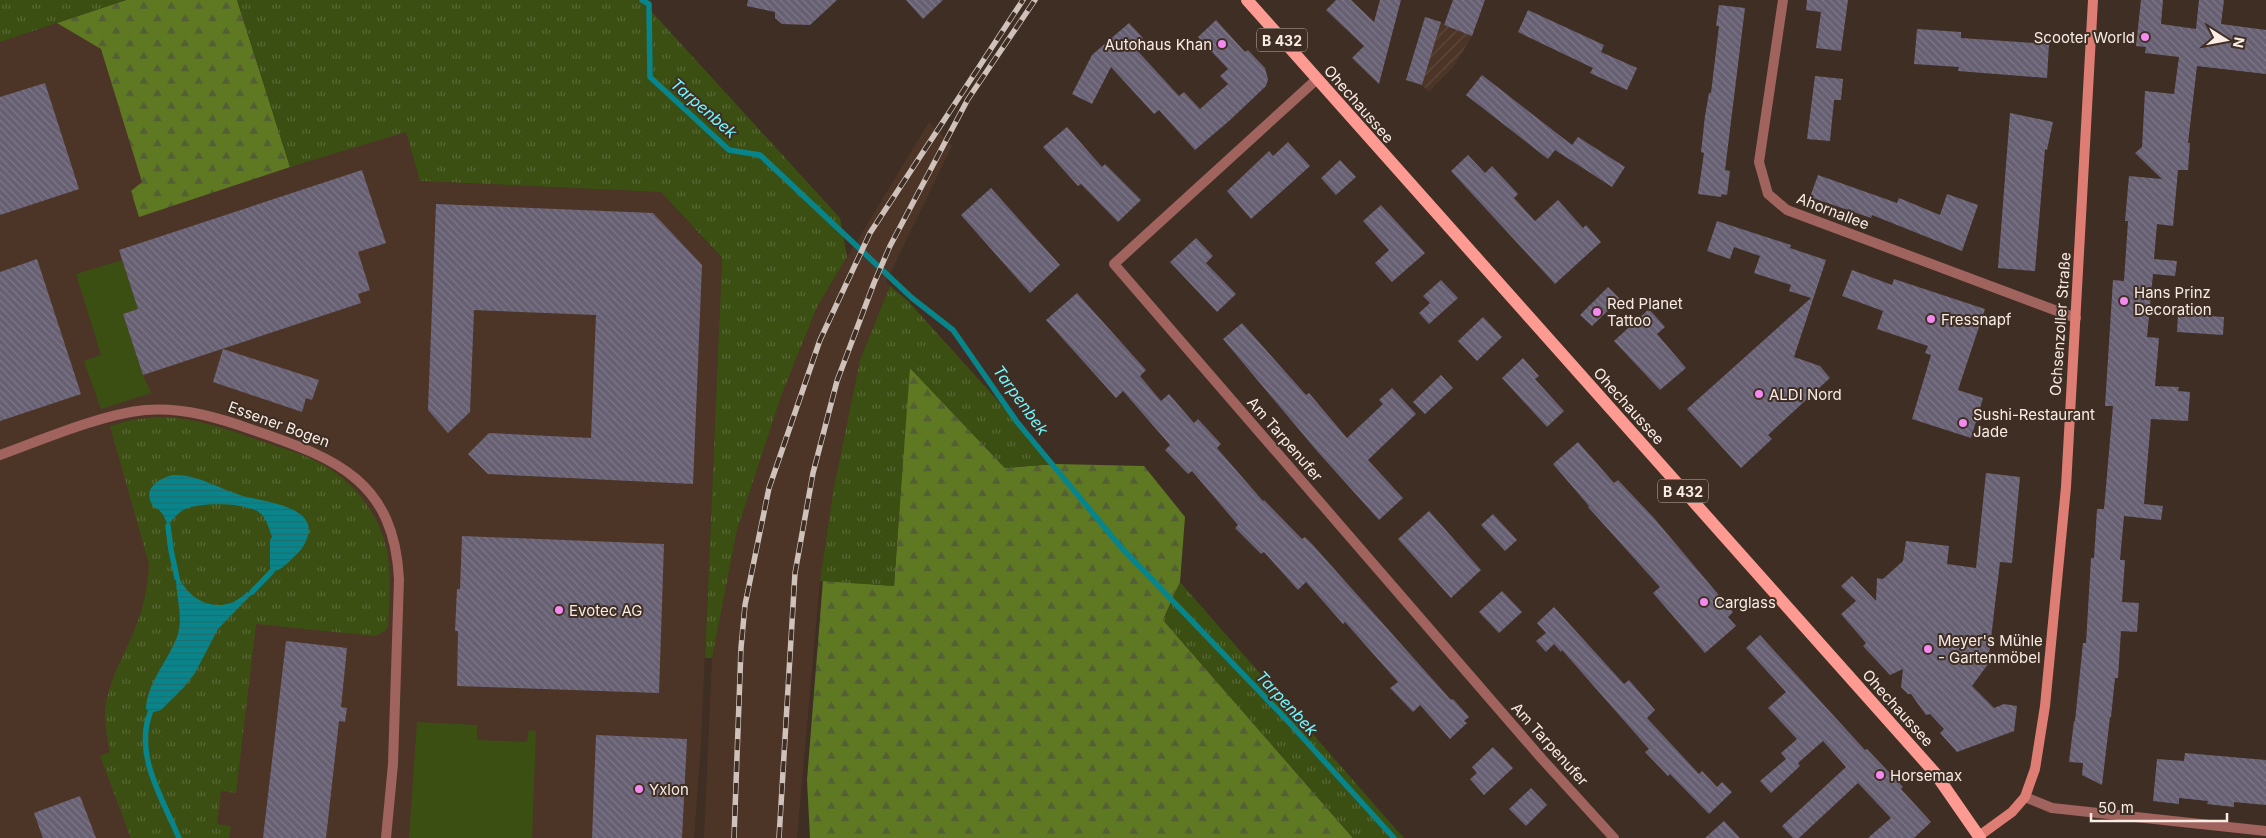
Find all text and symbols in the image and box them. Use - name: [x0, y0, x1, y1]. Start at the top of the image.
- north arrow: [2201, 15, 2251, 65]
- road number: B 432: [1257, 28, 1307, 52]
- place label: Scooter World: [2034, 28, 2135, 47]
- marker: Scooter World: [2139, 31, 2151, 43]
- place label: Autohaus Khan: [1104, 35, 1212, 54]
- text: N: [2230, 36, 2249, 49]
- marker: Autohaus Khan: [1216, 38, 1228, 50]
- street label: Ohechaussee: [1320, 61, 1398, 147]
- water label: Tarpenbek: [667, 74, 741, 142]
- street label: Ahornallee: [1794, 188, 1872, 234]
- street label: Ochsenzoller Straße: [2046, 252, 2074, 396]
- place label: Hans Prinz Decoration: [2134, 283, 2212, 319]
- place label: Red Planet Tattoo: [1607, 294, 1683, 330]
- marker: Hans Prinz Decoration: [2118, 295, 2130, 307]
- marker: Red Planet Tattoo: [1591, 306, 1603, 318]
- place label: Fressnapf: [1941, 310, 2012, 329]
- marker: Fressnapf: [1925, 313, 1937, 325]
- water label: Tarpenbek: [989, 361, 1053, 439]
- street label: Ohechaussee: [1589, 364, 1669, 448]
- place label: ALDI Nord: [1769, 385, 1842, 404]
- marker: ALDI Nord: [1753, 388, 1765, 400]
- street label: Am Tarpenufer: [1243, 393, 1327, 485]
- street label: Essener Bogen: [226, 397, 332, 451]
- place label: Sushi-Restaurant Jade: [1973, 405, 2095, 441]
- marker: Sushi-Restaurant Jade: [1957, 417, 1969, 429]
- road number: B 432: [1658, 480, 1708, 502]
- place label: Carglass: [1714, 593, 1776, 612]
- marker: Carglass: [1698, 596, 1710, 608]
- place label: Evotec AG: [569, 601, 642, 620]
- marker: Evotec AG: [553, 604, 565, 616]
- place label: Meyer's Mühle - Gartenmöbel: [1938, 631, 2043, 667]
- marker: Meyer's Mühle - Gartenmöbel: [1922, 643, 1934, 655]
- water label: Tarpenbek: [1252, 666, 1322, 740]
- street label: Ohechaussee: [1858, 666, 1938, 750]
- street label: Am Tarpenufer: [1508, 698, 1593, 790]
- place label: Horsemax: [1890, 766, 1962, 785]
- marker: Horsemax: [1874, 769, 1886, 781]
- place label: Yxlon: [649, 780, 689, 799]
- marker: Yxlon: [633, 783, 645, 795]
- scale bar: [2091, 790, 2227, 822]
- text: 50 m: [2098, 798, 2134, 817]

